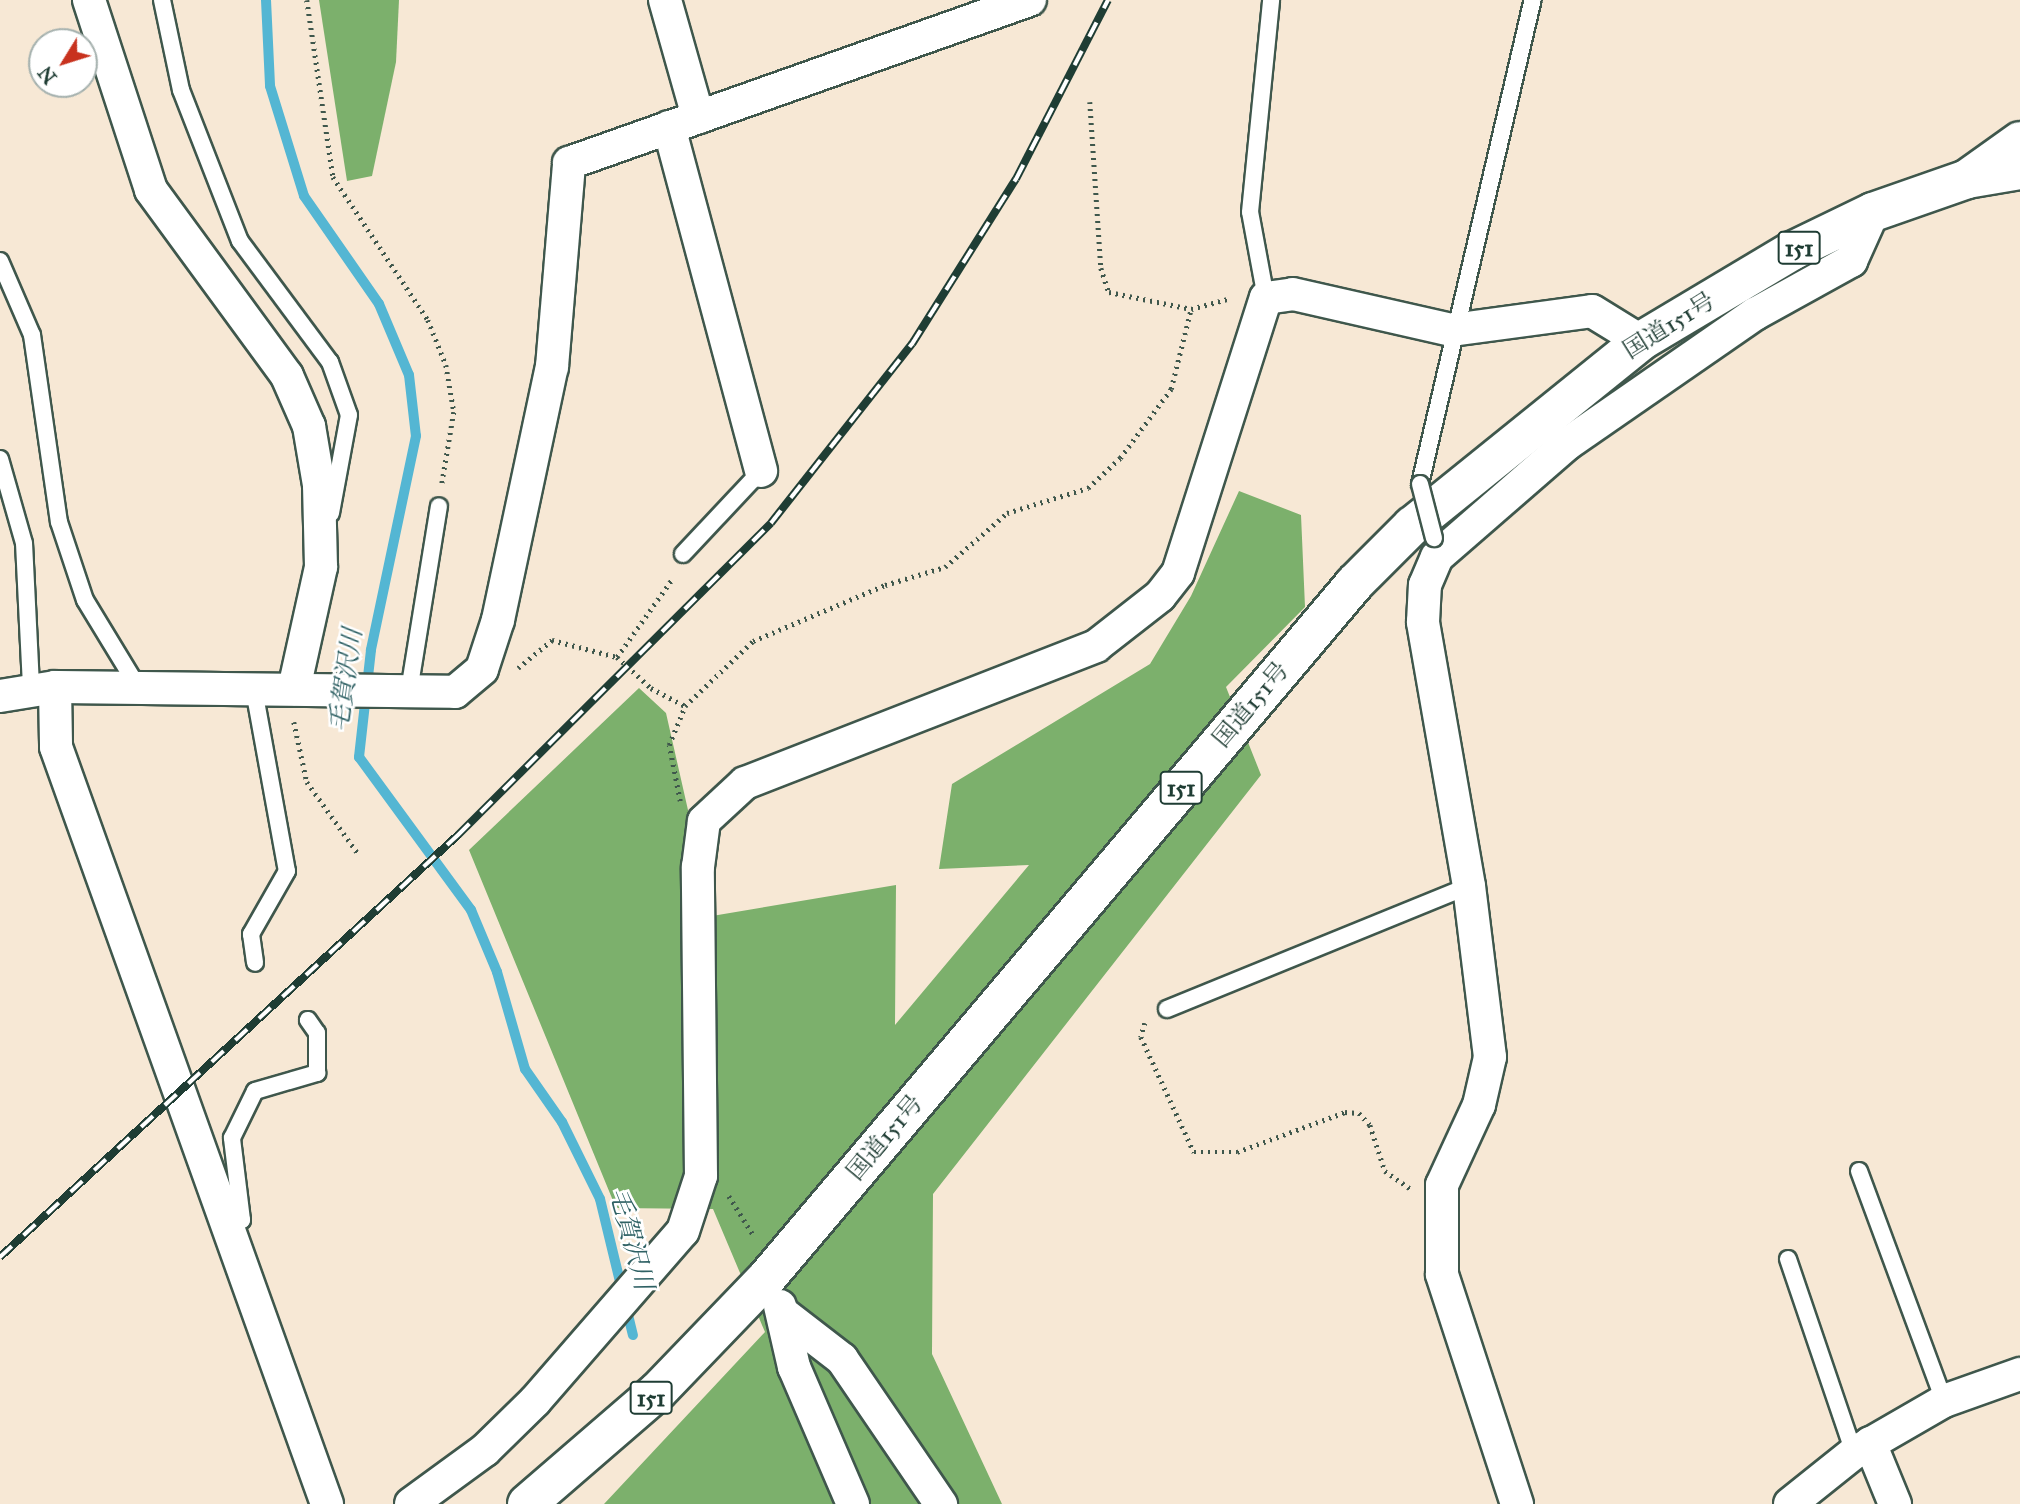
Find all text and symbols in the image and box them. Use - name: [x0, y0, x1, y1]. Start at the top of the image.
- north arrow: [28, 28, 98, 98]
- text: N: [34, 62, 62, 88]
- road number: 151: [1776, 229, 1822, 268]
- street label: 国道151号: [1618, 287, 1720, 365]
- water label: 毛賀沢川: [323, 626, 369, 734]
- street label: 国道151号: [1207, 657, 1295, 753]
- road number: 151: [1158, 768, 1204, 808]
- street label: 国道151号: [841, 1090, 929, 1186]
- water label: 毛賀沢川: [602, 1185, 660, 1293]
- road number: 151: [628, 1378, 674, 1418]

